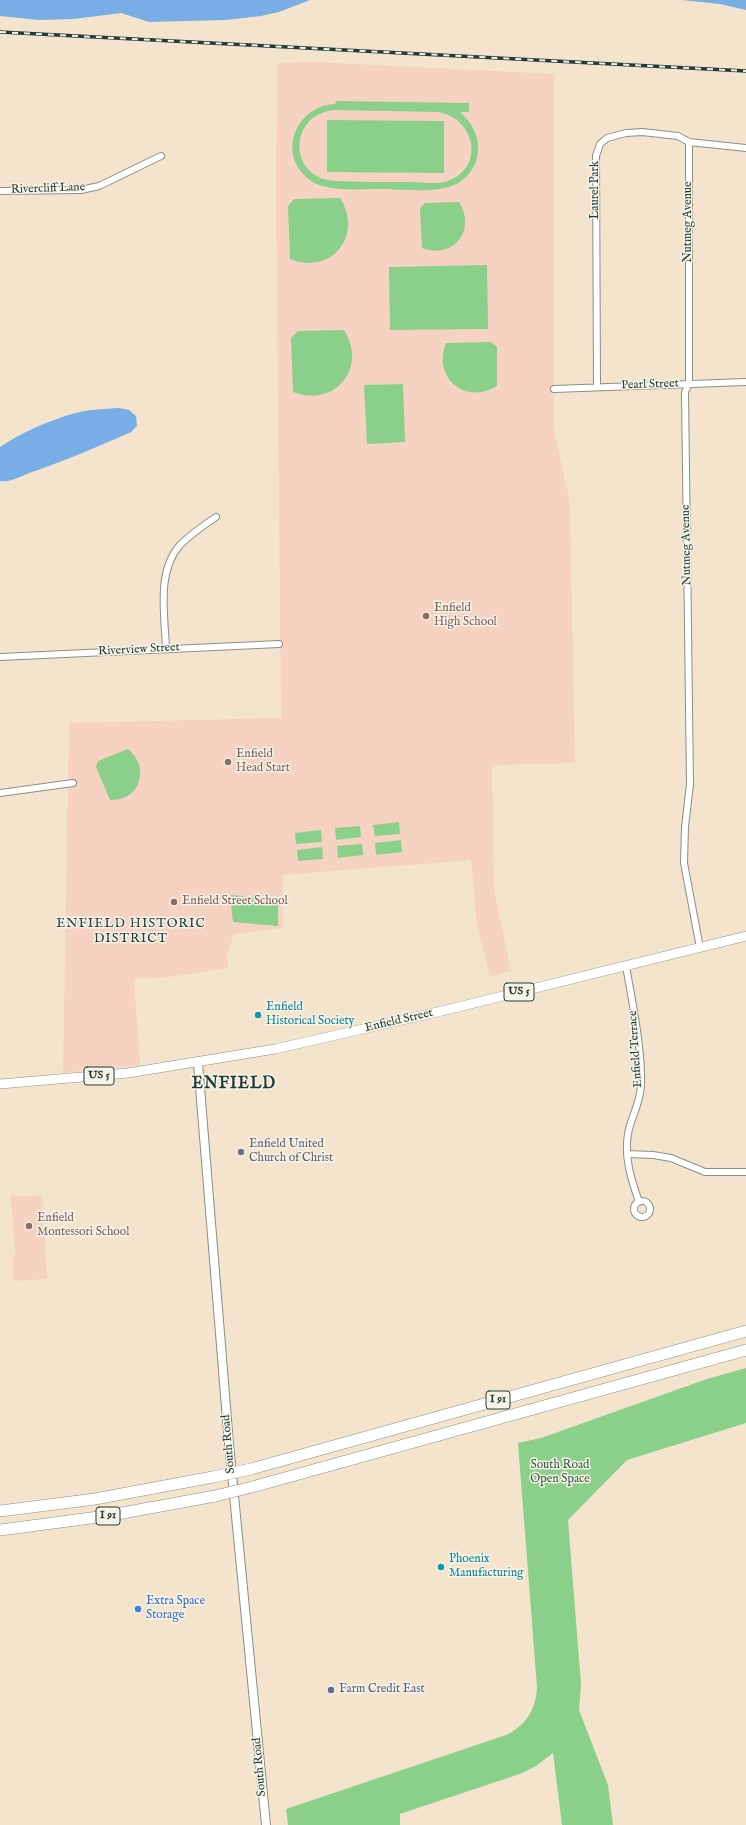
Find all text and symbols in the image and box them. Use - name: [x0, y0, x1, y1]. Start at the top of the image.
- street label: Laurel Park: [589, 161, 603, 219]
- street label: Rivercliff Lane: [11, 181, 85, 197]
- street label: Nutmeg Avenue: [682, 182, 696, 262]
- street label: Pearl Street: [621, 377, 679, 393]
- street label: Nutmeg Avenue: [679, 504, 695, 586]
- place label: Enfield High School: [434, 602, 497, 630]
- marker: Enfield High School: [421, 611, 431, 621]
- street label: Riverview Street: [98, 641, 180, 659]
- place label: Enfield Head Start: [236, 748, 290, 776]
- marker: Enfield Head Start: [223, 757, 233, 767]
- place label: Enfield Street School: [182, 895, 288, 909]
- marker: Enfield Street School: [169, 897, 179, 907]
- district label: ENFIELD HISTORIC DISTRICT: [56, 916, 206, 947]
- road number: US 5: [504, 983, 534, 1001]
- place label: Enfield Historical Society: [266, 1001, 355, 1029]
- street label: Enfield Street: [364, 1006, 434, 1036]
- marker: Enfield Historical Society: [253, 1010, 263, 1020]
- street label: Enfield Terrace: [626, 1010, 646, 1088]
- road number: US 5: [84, 1067, 114, 1085]
- district label: ENFIELD: [192, 1075, 276, 1095]
- place label: Enfield United Church of Christ: [249, 1138, 333, 1166]
- marker: Enfield United Church of Christ: [236, 1147, 246, 1157]
- place label: Enfield Montessori School: [37, 1212, 129, 1240]
- marker: Enfield Montessori School: [24, 1221, 34, 1231]
- road number: I 91: [486, 1391, 510, 1409]
- street label: South Road: [219, 1414, 239, 1474]
- park label: South Road Open Space: [530, 1459, 590, 1487]
- road number: I 91: [96, 1507, 120, 1525]
- place label: Phoenix Manufacturing: [449, 1553, 524, 1581]
- marker: Phoenix Manufacturing: [436, 1562, 446, 1572]
- place label: Extra Space Storage: [146, 1595, 205, 1623]
- marker: Extra Space Storage: [133, 1604, 143, 1614]
- place label: Farm Credit East: [339, 1683, 425, 1697]
- marker: Farm Credit East: [326, 1685, 336, 1695]
- street label: South Road: [250, 1737, 270, 1797]

